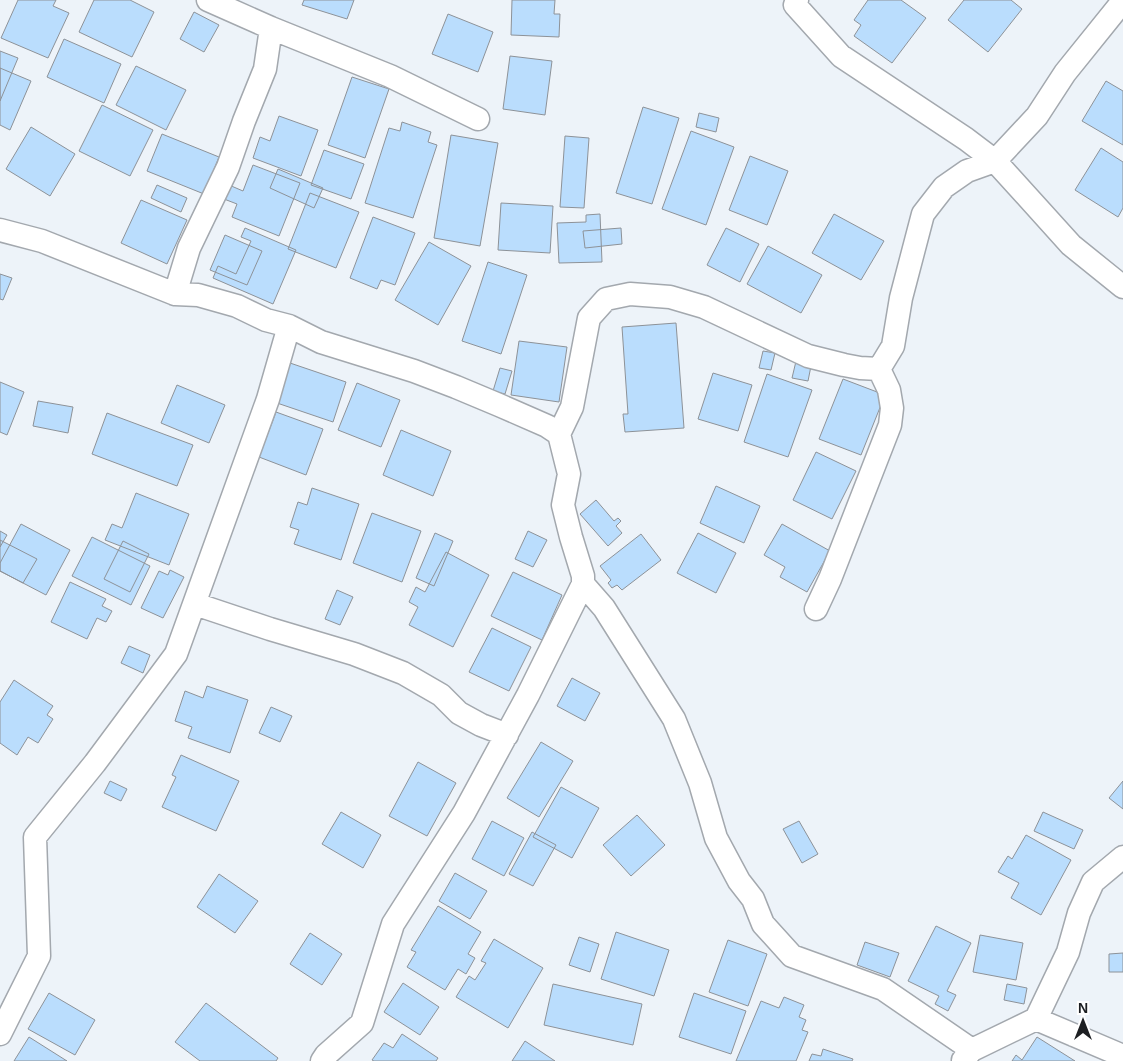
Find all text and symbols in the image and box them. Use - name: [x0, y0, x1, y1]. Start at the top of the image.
- north arrow: [1058, 996, 1108, 1046]
- text: N: [1078, 1000, 1088, 1016]

